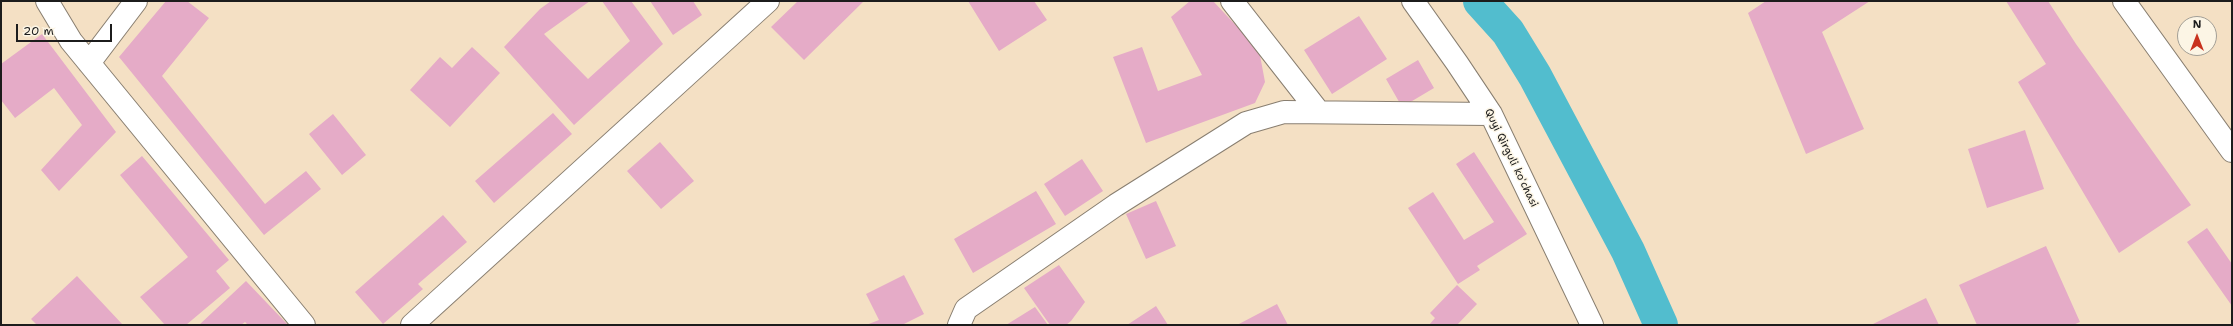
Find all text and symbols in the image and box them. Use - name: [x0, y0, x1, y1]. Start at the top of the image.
- scale bar: [18, 16, 114, 42]
- north arrow: [2177, 16, 2217, 56]
- text: N: [2193, 17, 2201, 32]
- text: 20 m: [23, 23, 54, 39]
- street label: Quyi Qirguli koʻchasi: [1481, 106, 1541, 210]

